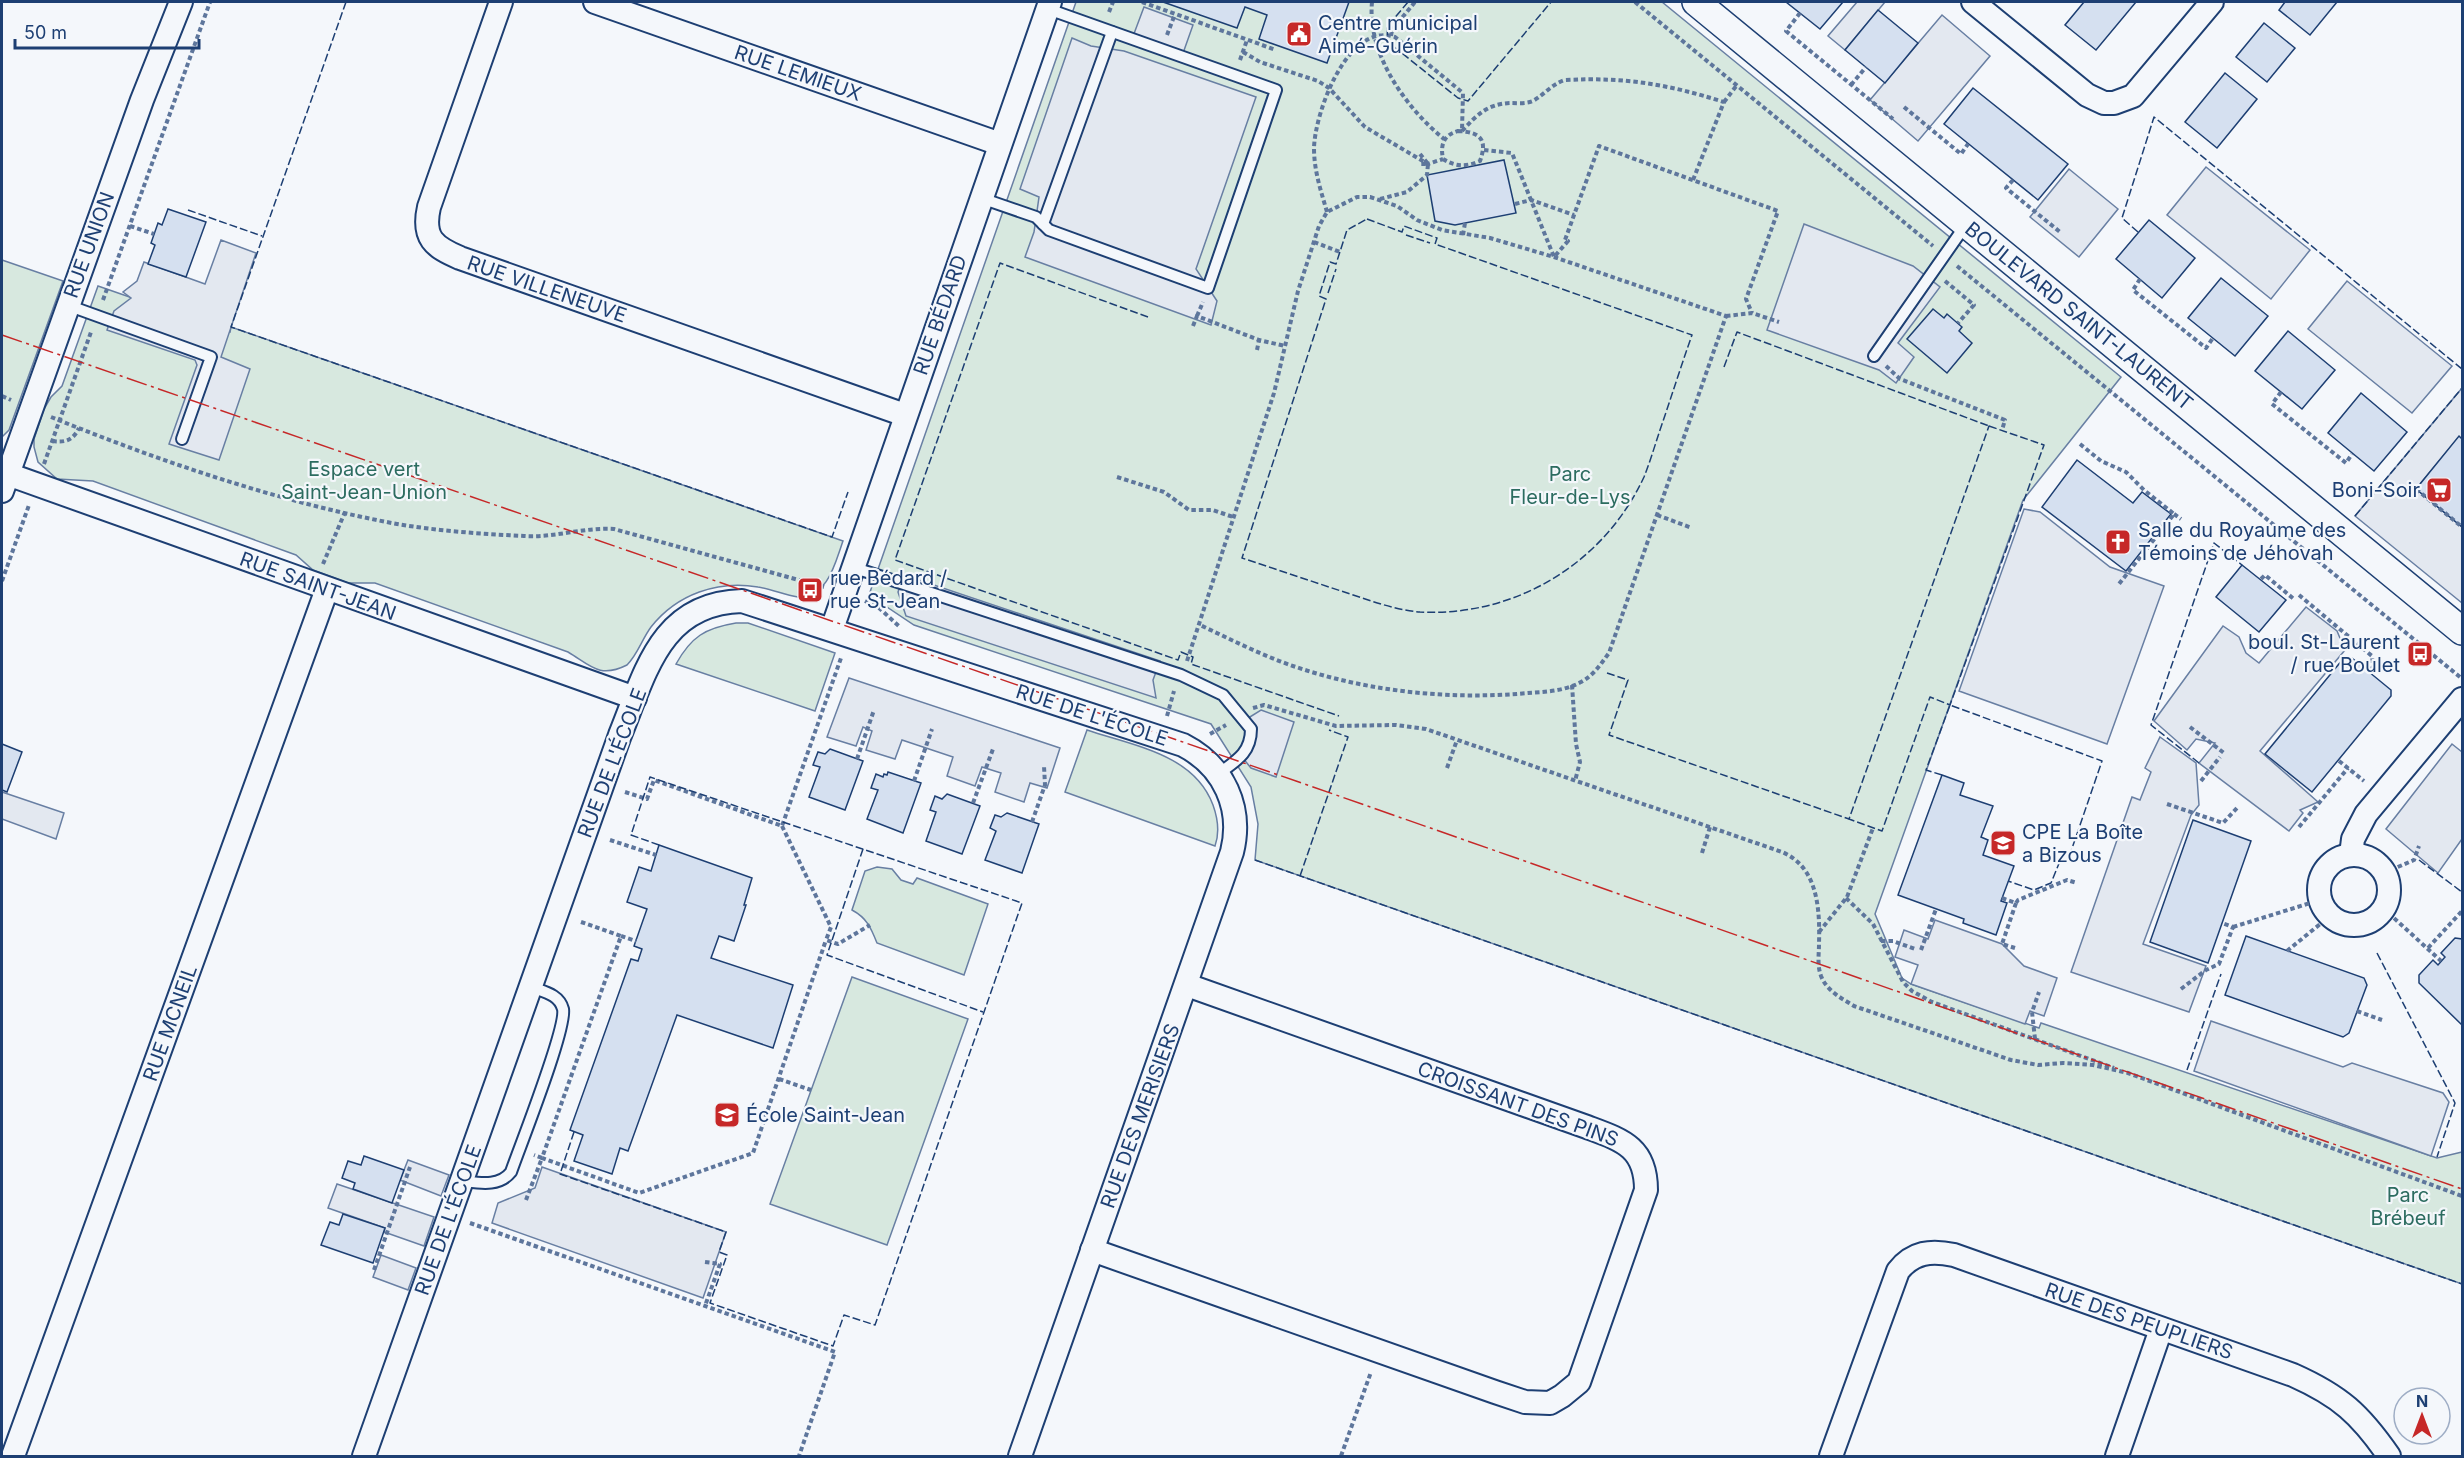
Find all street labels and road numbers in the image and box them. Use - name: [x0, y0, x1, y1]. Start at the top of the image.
- street label: RUE LEMIEUX: [731, 40, 865, 106]
- street label: RUE UNION: [59, 189, 119, 301]
- street label: BOULEVARD SAINT-LAURENT: [1960, 217, 2198, 415]
- street label: RUE VILLENEUVE: [464, 250, 630, 328]
- street label: RUE BÉDARD: [907, 251, 972, 378]
- street label: RUE SAINT-JEAN: [237, 547, 399, 625]
- street label: RUE DE L'ÉCOLE: [1013, 678, 1171, 751]
- street label: RUE DE L'ÉCOLE: [572, 684, 652, 841]
- street label: RUE MCNEIL: [138, 962, 202, 1084]
- street label: RUE DES MERISIERS: [1095, 1020, 1185, 1212]
- street label: CROISSANT DES PINS: [1414, 1056, 1622, 1152]
- street label: RUE DE L'ÉCOLE: [409, 1141, 486, 1298]
- street label: RUE DES PEUPLIERS: [2042, 1278, 2236, 1364]

